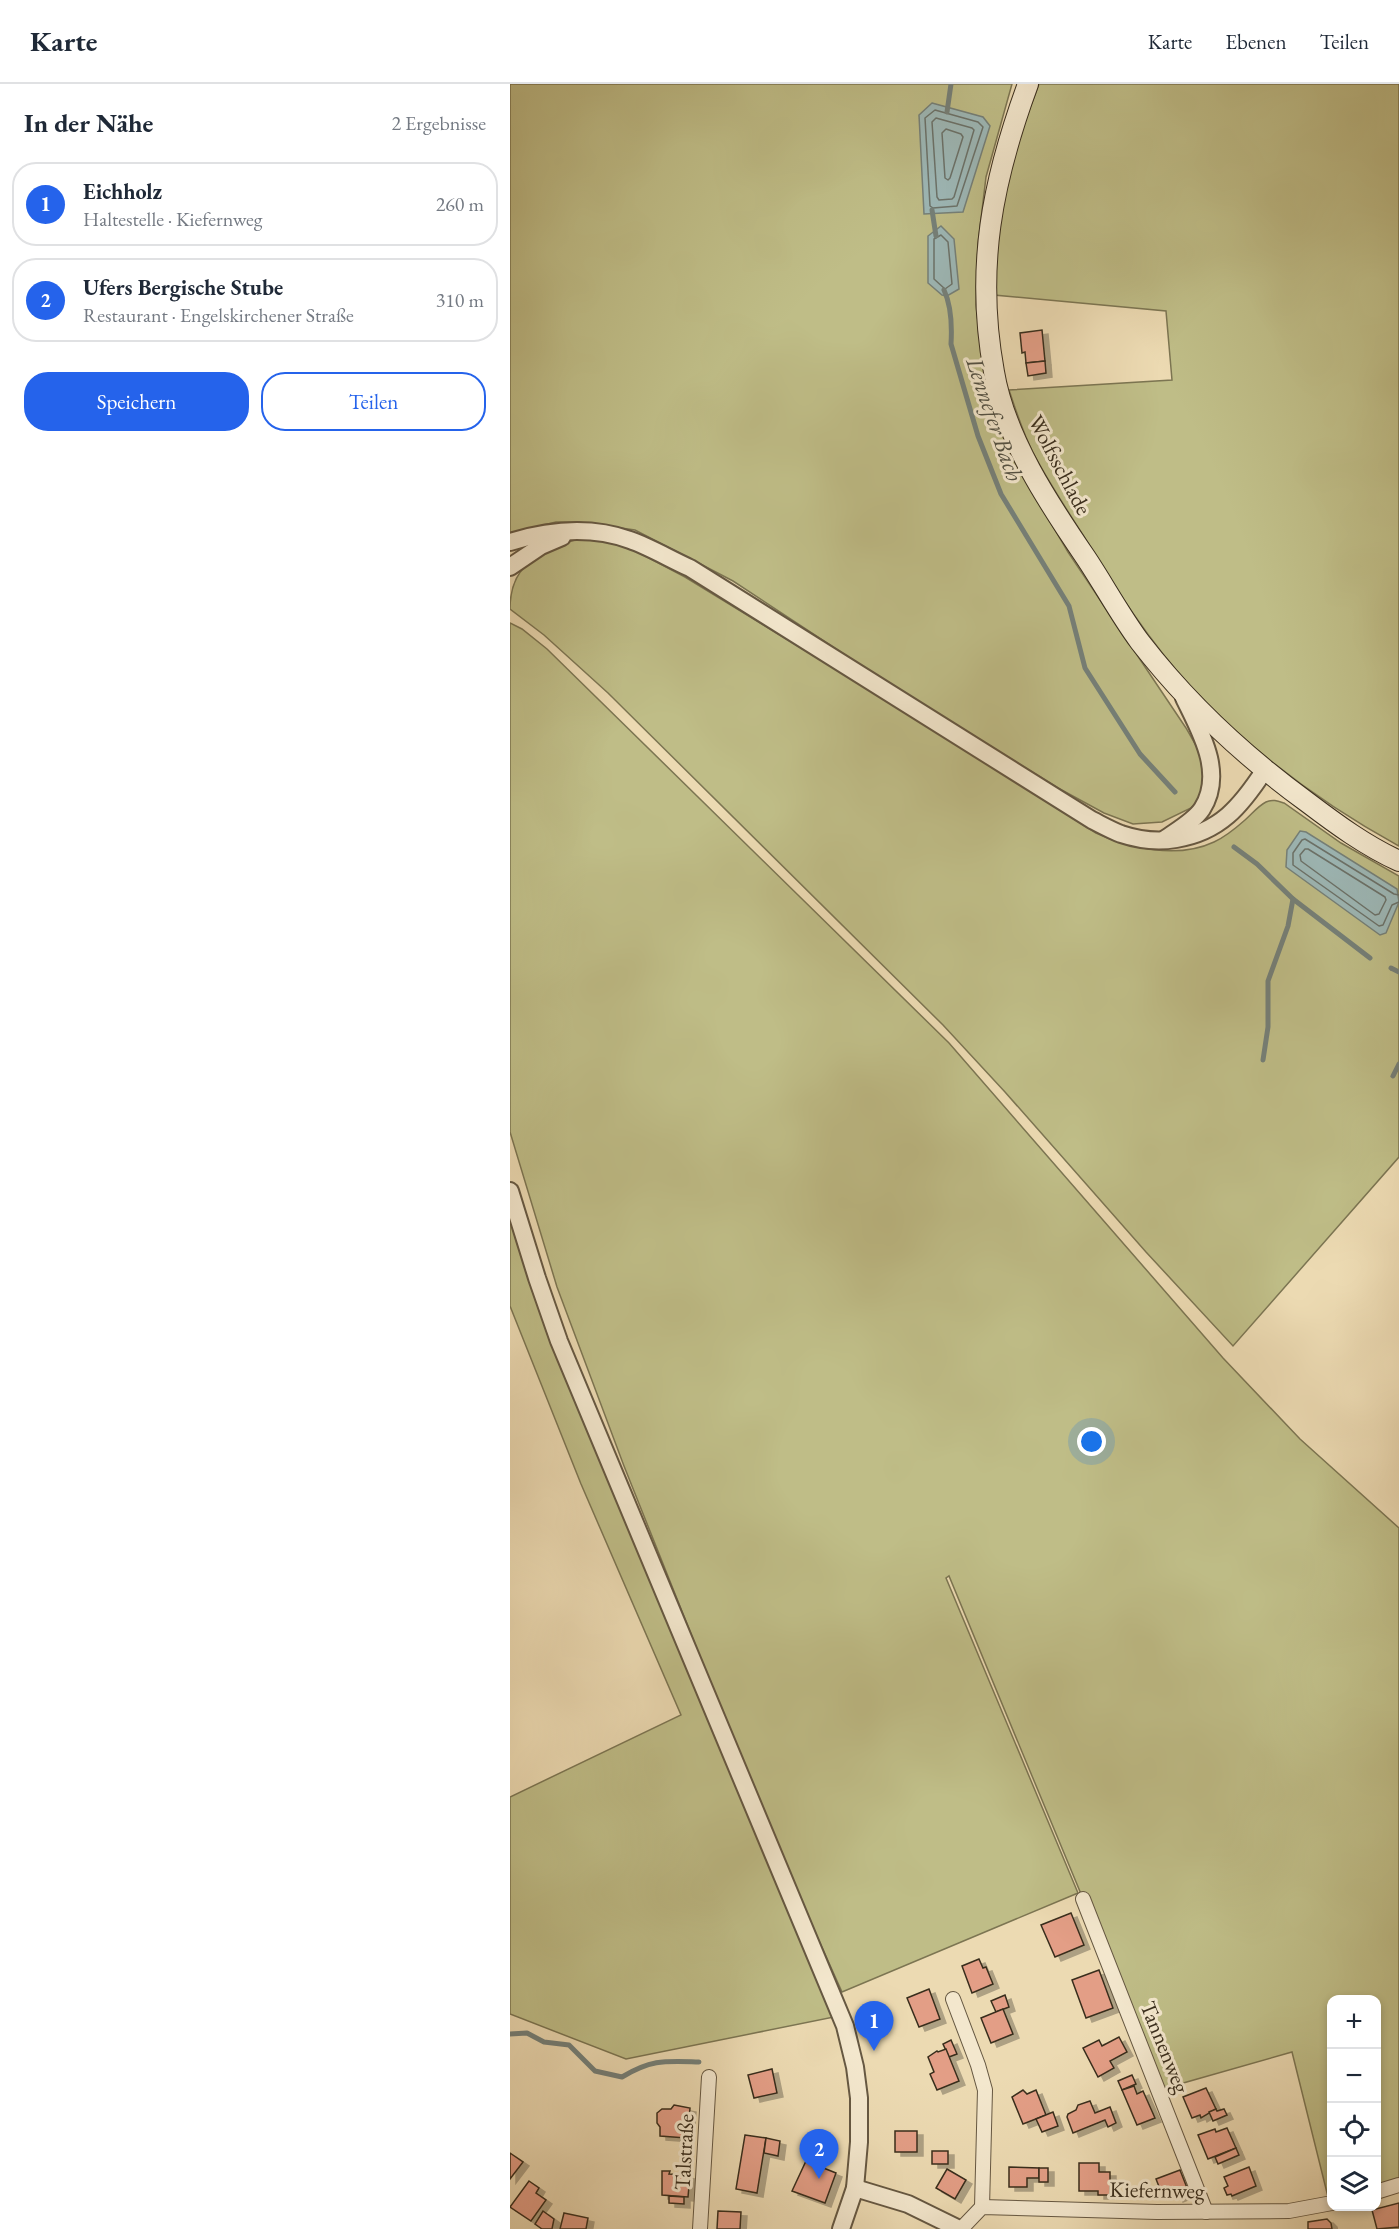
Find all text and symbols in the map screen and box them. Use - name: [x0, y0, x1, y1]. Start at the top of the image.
- text: Karte: [30, 23, 97, 59]
- text: Karte: [1148, 28, 1192, 55]
- text: Ebenen: [1225, 28, 1286, 55]
- text: Teilen: [1319, 28, 1369, 55]
- text: In der Nähe: [24, 106, 153, 140]
- text: 2 Ergebnisse: [391, 110, 486, 136]
- text: Eichholz: [83, 177, 162, 206]
- text: 1: [40, 191, 51, 217]
- text: 260 m: [436, 191, 484, 217]
- text: Haltestelle · Kiefernweg: [83, 206, 262, 232]
- text: Ufers Bergische Stube: [83, 273, 283, 302]
- text: 2: [40, 287, 51, 313]
- text: 310 m: [436, 287, 484, 313]
- text: Restaurant · Engelskirchener Straße: [83, 302, 354, 328]
- water label: Lennefer Bach: [959, 352, 1031, 485]
- button: Speichern: [24, 372, 249, 431]
- button: Teilen: [261, 372, 486, 431]
- street label: Wolfsschlade: [1022, 410, 1099, 520]
- your location: [1077, 1427, 1106, 1456]
- map controls: [1327, 1995, 1381, 2211]
- button: +: [1327, 1995, 1381, 2049]
- street label: Tannenweg: [1133, 1997, 1197, 2098]
- pin: 1: [854, 2002, 894, 2051]
- button: −: [1327, 2049, 1381, 2103]
- button: locate: [1327, 2103, 1381, 2157]
- street label: Talstraße: [668, 2113, 700, 2191]
- pin: 2: [800, 2130, 838, 2179]
- button: layers: [1327, 2157, 1381, 2211]
- street label: Kiefernweg: [1109, 2175, 1205, 2205]

